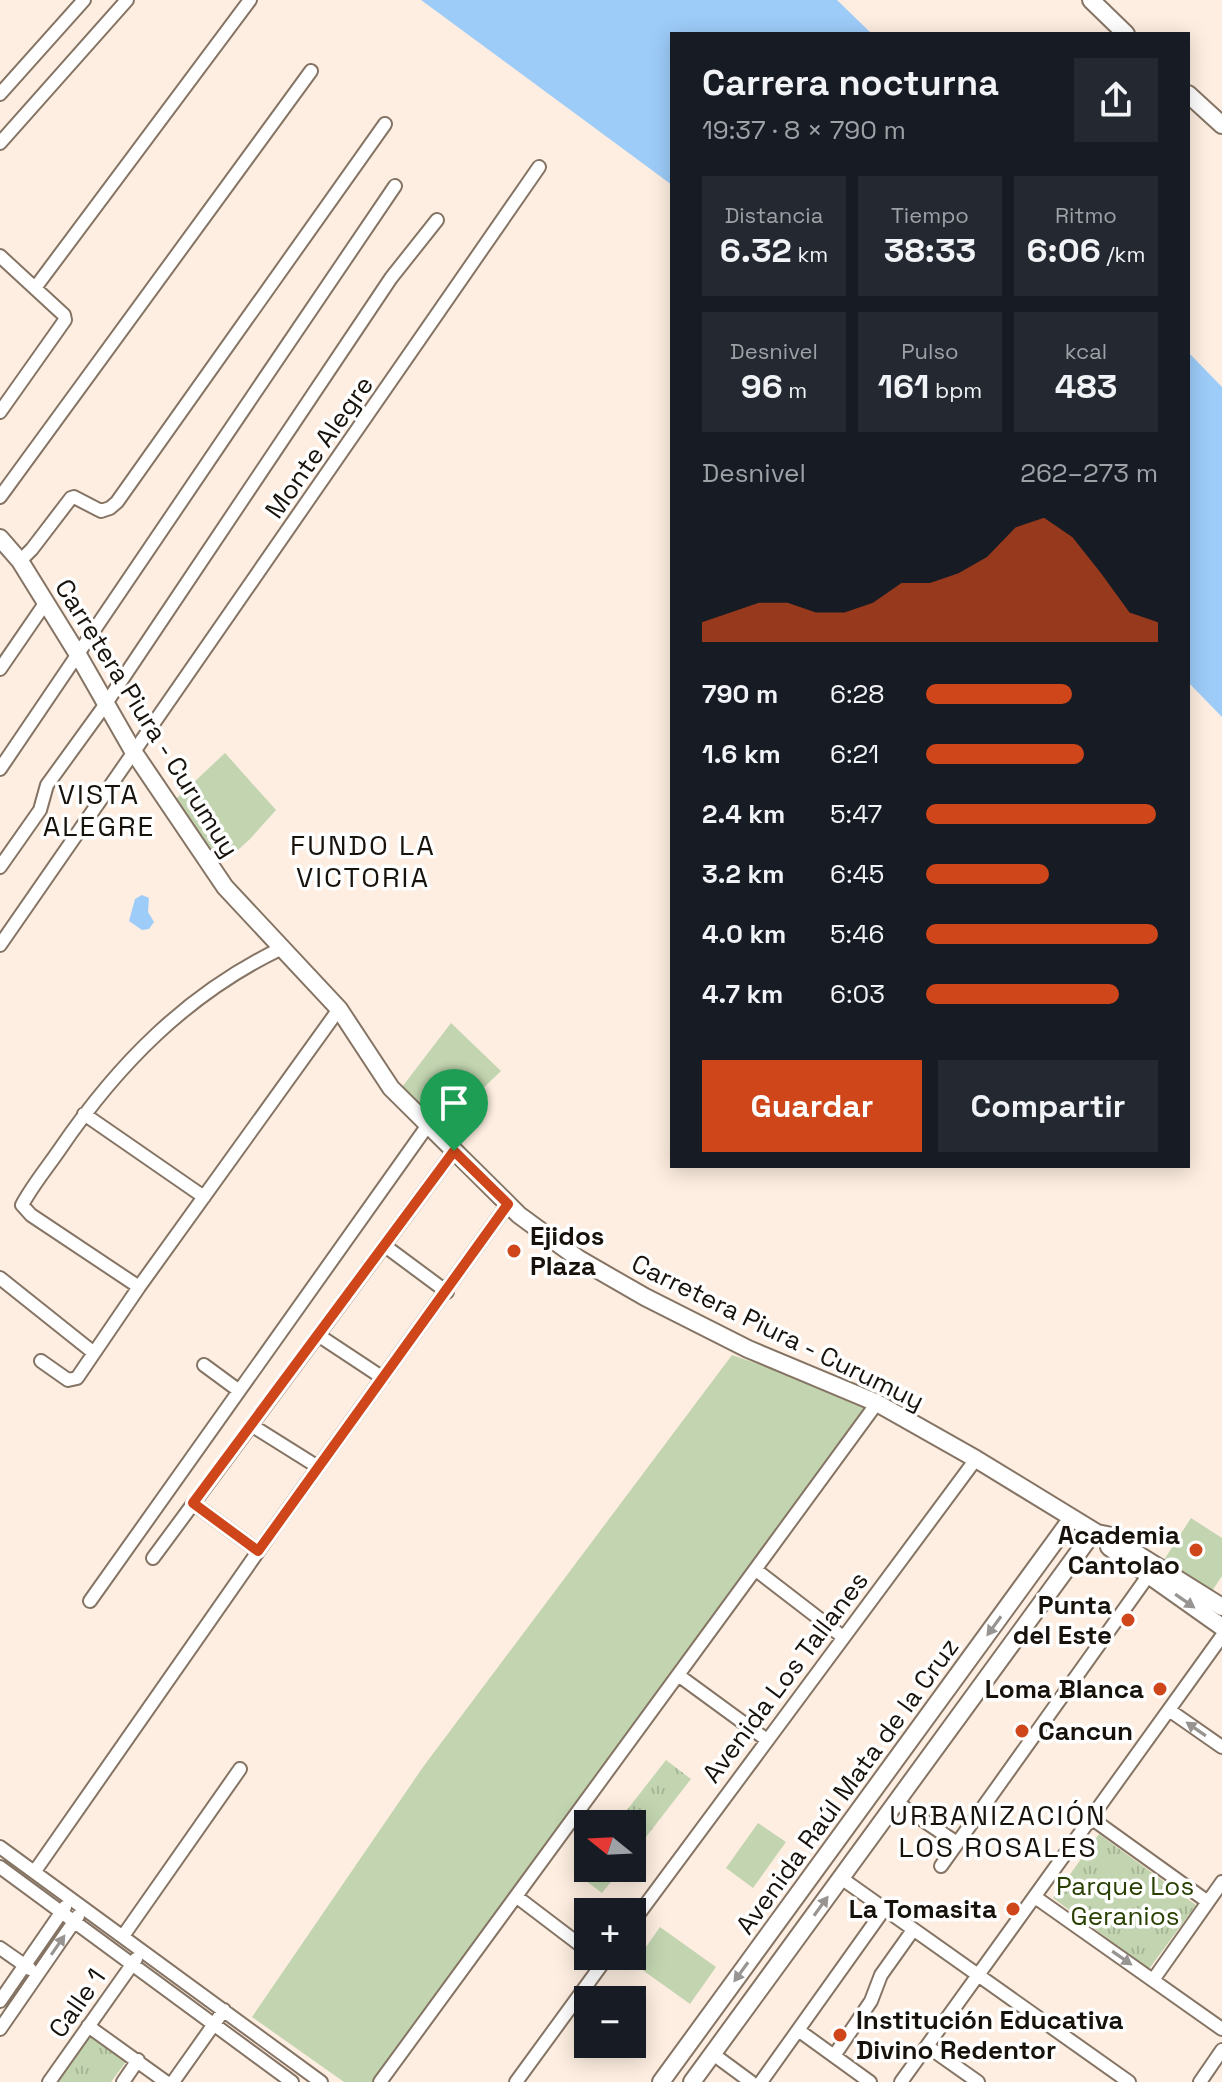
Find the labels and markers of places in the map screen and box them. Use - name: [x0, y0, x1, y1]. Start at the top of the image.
- pin: [420, 1069, 488, 1151]
- place label: Ejidos Plaza: [530, 1219, 604, 1283]
- marker: Ejidos Plaza: [505, 1242, 523, 1260]
- place label: Academia Cantolao: [1058, 1518, 1180, 1582]
- marker: Academia Cantolao: [1187, 1541, 1205, 1559]
- place label: Punta del Este: [1013, 1588, 1112, 1652]
- marker: Punta del Este: [1119, 1611, 1137, 1629]
- place label: Loma Blanca: [985, 1672, 1144, 1706]
- marker: Loma Blanca: [1151, 1680, 1169, 1698]
- place label: Cancun: [1038, 1714, 1133, 1748]
- marker: Cancun: [1013, 1722, 1031, 1740]
- place label: La Tomasita: [849, 1892, 997, 1926]
- marker: La Tomasita: [1004, 1900, 1022, 1918]
- place label: Institución Educativa Divino Redentor: [856, 2003, 1124, 2067]
- marker: Institución Educativa Divino Redentor: [831, 2026, 849, 2044]

